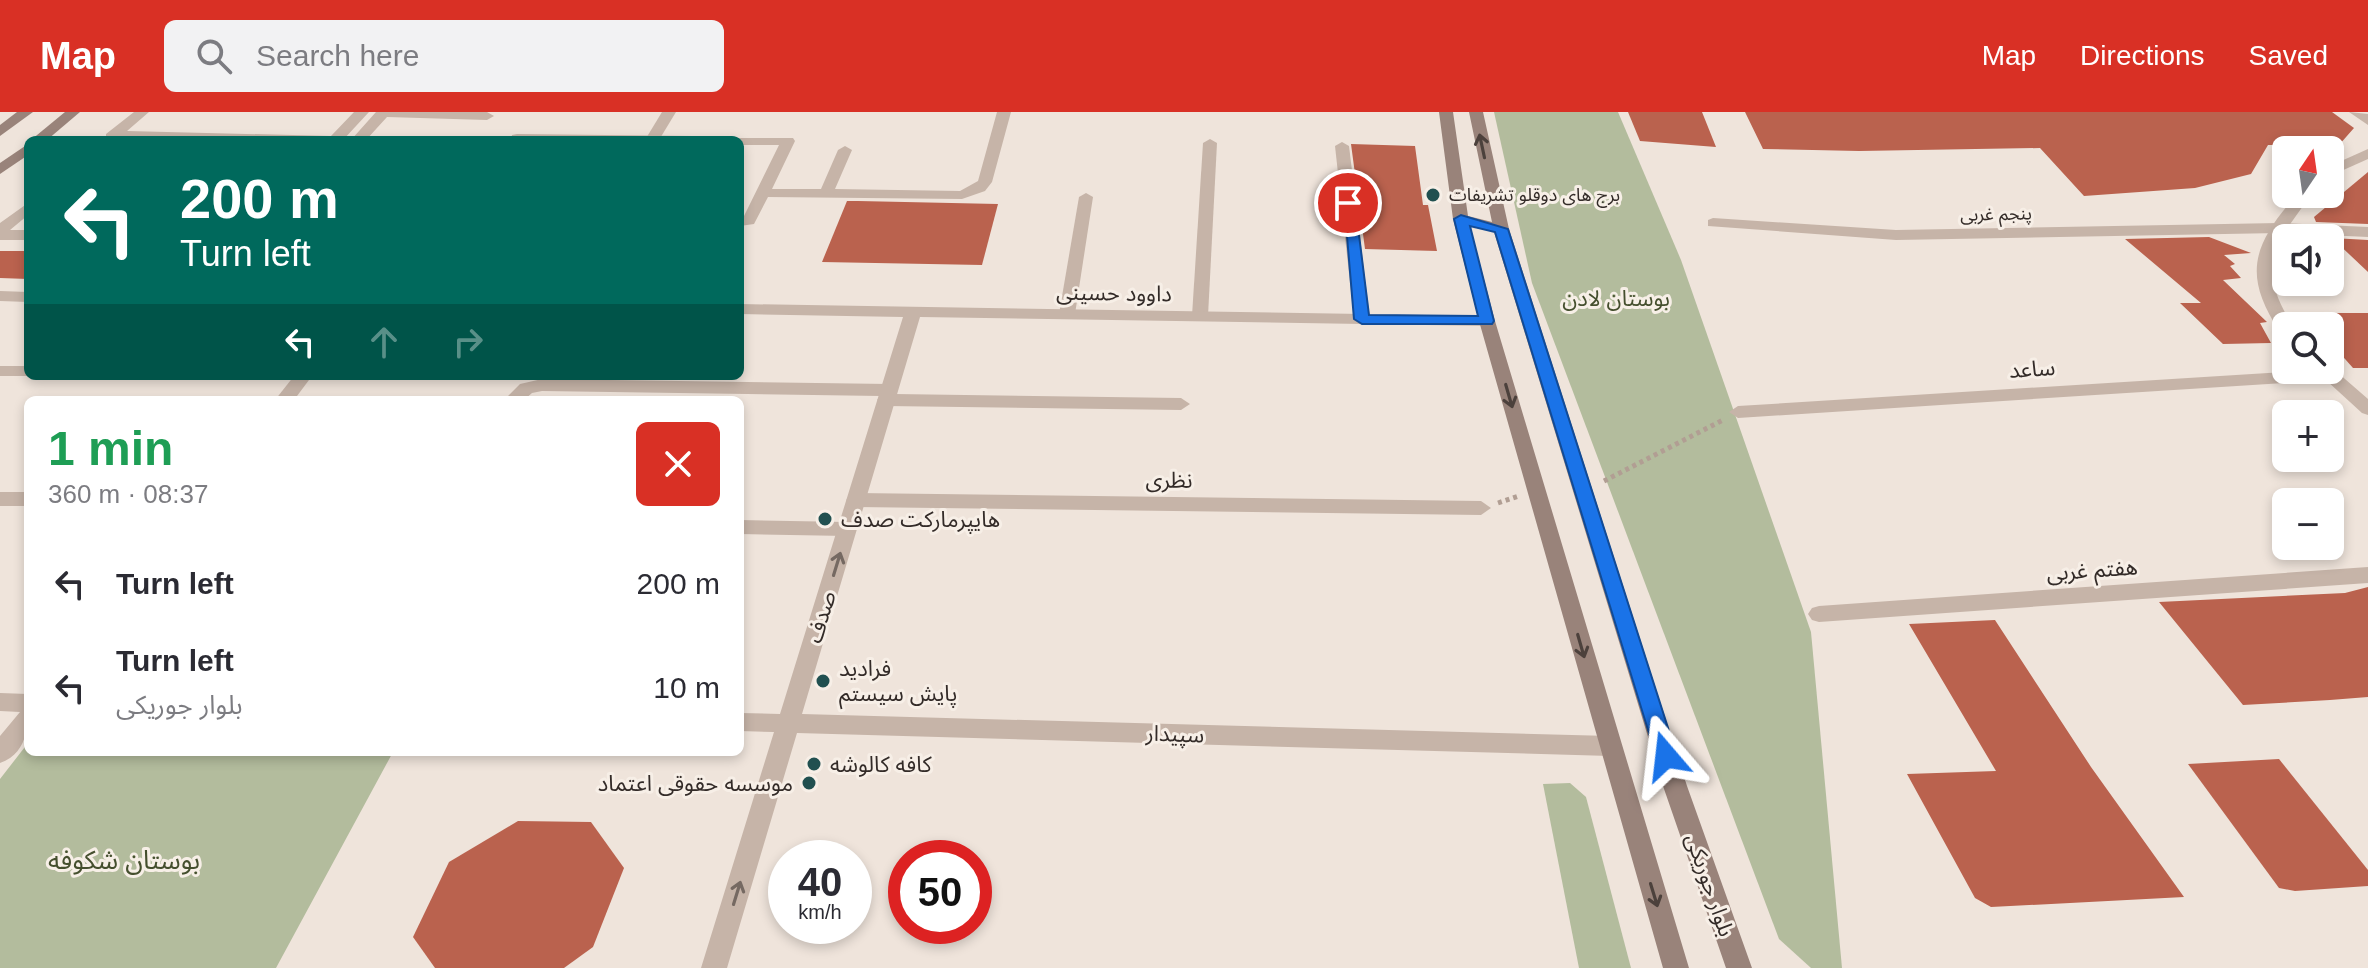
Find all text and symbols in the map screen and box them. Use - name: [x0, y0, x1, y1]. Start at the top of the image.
- search box: [164, 20, 724, 92]
- icon: search: [192, 34, 236, 78]
- text: Map: [40, 35, 116, 77]
- text: Search here: [256, 39, 419, 72]
- text: Map: [1982, 40, 2036, 71]
- text: Directions: [2080, 40, 2205, 71]
- text: Saved: [2249, 40, 2328, 71]
- one-way arrow: [1474, 133, 1489, 159]
- north arrow: [2272, 136, 2344, 208]
- map controls: [2272, 136, 2344, 560]
- text: 200 m: [180, 167, 339, 230]
- icon: left: [48, 168, 152, 272]
- pin: [1314, 169, 1382, 237]
- icon: arrive: [1326, 181, 1370, 225]
- place label: برج های دوقلو تشریفات: [1449, 185, 1620, 208]
- marker: برج های دوقلو تشریفات: [1424, 186, 1442, 204]
- street label: پنجم غربی: [1960, 203, 2032, 228]
- button: sound: [2272, 224, 2344, 296]
- text: Turn left: [180, 233, 311, 274]
- street label: داوود حسینی: [1056, 279, 1172, 307]
- park label: بوستان لادن: [1562, 286, 1670, 311]
- button: search: [2272, 312, 2344, 384]
- icon: left: [278, 320, 322, 364]
- icon: ahead: [362, 320, 406, 364]
- icon: right: [446, 320, 490, 364]
- street label: ساعد: [2008, 355, 2056, 383]
- one-way arrow: [1502, 382, 1517, 408]
- button: +: [2272, 400, 2344, 472]
- text: 1 min: [48, 422, 173, 475]
- button: close: [636, 422, 720, 506]
- street label: نظری: [1145, 467, 1193, 493]
- text: 360 m · 08:37: [48, 479, 208, 509]
- button: −: [2272, 488, 2344, 560]
- place label: هایپرمارکت صدف: [841, 507, 1000, 534]
- marker: هایپرمارکت صدف: [816, 510, 834, 528]
- one-way arrow: [830, 552, 845, 577]
- street label: هفتم غربی: [2046, 554, 2139, 590]
- icon: left: [48, 562, 92, 606]
- text: Turn left: [116, 567, 234, 600]
- text: 200 m: [637, 567, 720, 600]
- street label: صدف: [801, 588, 841, 646]
- one-way arrow: [1574, 632, 1589, 658]
- text: Turn left: [116, 644, 234, 677]
- place label: فرادید پایش سیستم: [839, 656, 957, 710]
- icon: left: [48, 666, 92, 710]
- text: 10 m: [653, 671, 720, 704]
- marker: فرادید پایش سیستم: [814, 672, 832, 690]
- text: بلوار جوریکی: [116, 690, 243, 720]
- position arrow: [1624, 714, 1708, 798]
- street label: سپیدار: [1144, 720, 1205, 750]
- place label: کافه کالوشه: [830, 752, 933, 777]
- marker: کافه کالوشه: [805, 755, 823, 773]
- place label: موسسه حقوقی اعتماد: [598, 771, 793, 796]
- marker: موسسه حقوقی اعتماد: [800, 774, 818, 792]
- street label: بلوار جوریکی: [1680, 830, 1739, 940]
- speed limit sign: 50: [888, 840, 992, 944]
- park label: بوستان شکوفه: [48, 845, 200, 875]
- text: 40: [798, 860, 842, 904]
- one-way arrow: [730, 881, 745, 907]
- one-way arrow: [1647, 882, 1662, 908]
- text: km/h: [798, 901, 842, 923]

